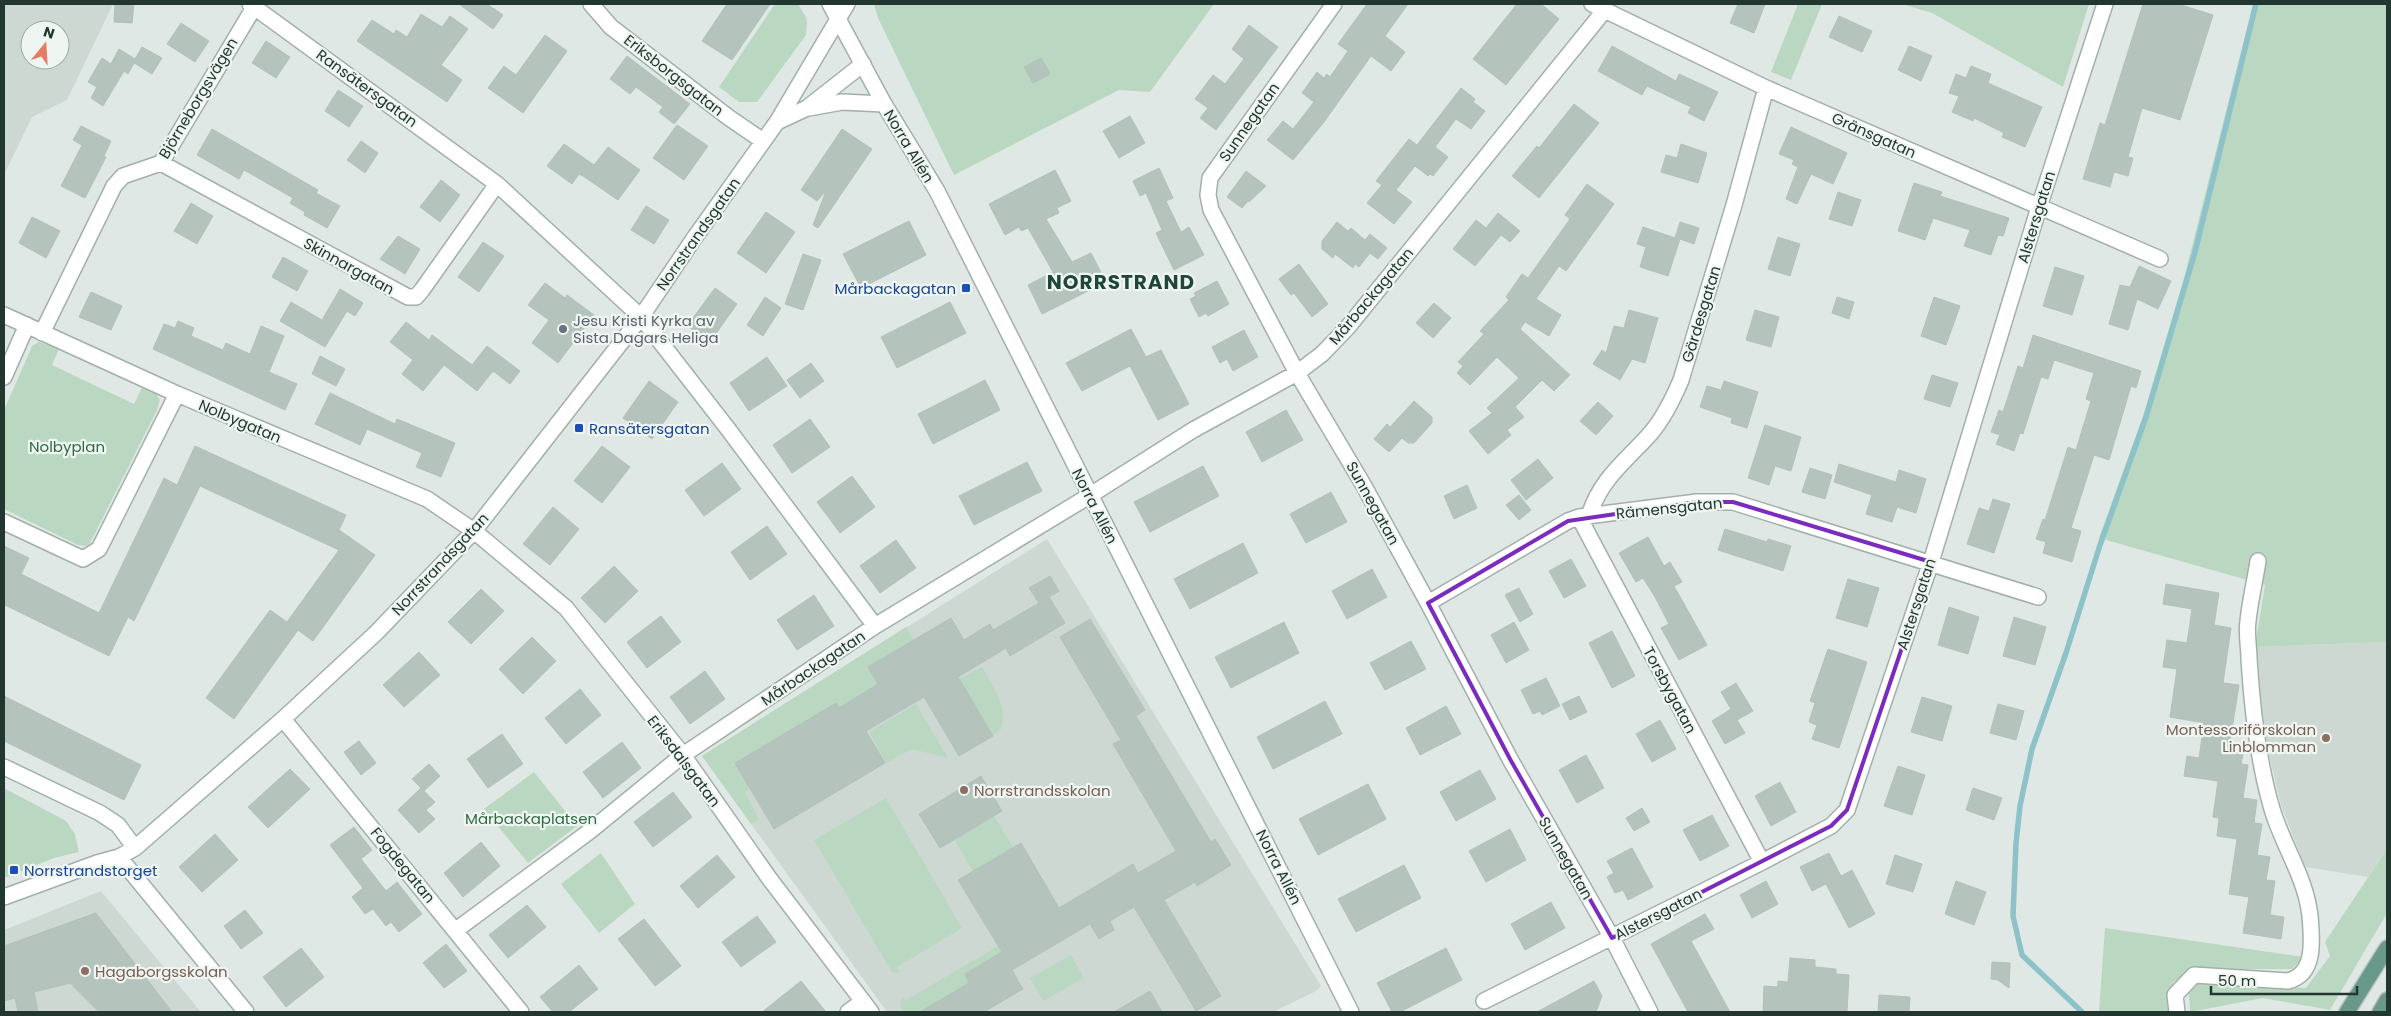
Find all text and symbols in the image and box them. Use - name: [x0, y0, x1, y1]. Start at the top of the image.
- north arrow: [20, 20, 70, 70]
- text: N: [41, 21, 57, 44]
- street label: Eriksborgsgatan: [620, 29, 728, 121]
- street label: Björneborgsvägen: [153, 33, 243, 163]
- street label: Ransätersgatan: [312, 44, 422, 132]
- street label: Sunnegatan: [1214, 78, 1284, 166]
- street label: Norra Allén: [879, 106, 939, 186]
- street label: Gränsgatan: [1828, 107, 1920, 163]
- street label: Alstersgatan: [2012, 168, 2060, 266]
- street label: Norrstrandsgatan: [651, 173, 745, 295]
- street label: Skinnargatan: [300, 232, 398, 300]
- street label: Mårbackagatan: [1324, 243, 1418, 349]
- street label: Gärdesgatan: [1676, 263, 1726, 365]
- district label: NORRSTRAND: [1047, 268, 1195, 296]
- place label: Mårbackagatan: [835, 278, 956, 299]
- marker: Mårbackagatan: [960, 282, 972, 294]
- place label: Jesu Kristi Kyrka av Sista Dagars Heliga: [573, 310, 719, 348]
- marker: Jesu Kristi Kyrka av Sista Dagars Heliga: [557, 323, 569, 335]
- street label: Nolbygatan: [195, 394, 285, 448]
- place label: Ransätersgatan: [589, 418, 710, 439]
- marker: Ransätersgatan: [573, 422, 585, 434]
- park label: Nolbyplan: [29, 436, 105, 457]
- street label: Sunnegatan: [1341, 458, 1405, 548]
- street label: Norra Allén: [1067, 465, 1123, 547]
- street label: Rämensgatan: [1615, 492, 1723, 524]
- street label: Norrstrandsgatan: [387, 508, 493, 620]
- street label: Alstersgatan: [1891, 555, 1941, 653]
- street label: Mårbackagatan: [757, 625, 869, 711]
- street label: Torsbygatan: [1638, 643, 1702, 737]
- street label: Eriksdalsgatan: [643, 711, 725, 811]
- place label: Montessoriförskolan Linblomman: [2166, 719, 2316, 757]
- marker: Montessoriförskolan Linblomman: [2320, 732, 2332, 744]
- place label: Norrstrandsskolan: [974, 780, 1111, 801]
- marker: Norrstrandsskolan: [958, 784, 970, 796]
- park label: Mårbackaplatsen: [465, 808, 597, 829]
- street label: Sunnegatan: [1534, 813, 1598, 903]
- street label: Fogdegatan: [366, 823, 440, 907]
- street label: Norra Allén: [1251, 826, 1307, 908]
- place label: Norrstrandstorget: [24, 860, 158, 881]
- marker: Norrstrandstorget: [8, 864, 20, 876]
- street label: Alstersgatan: [1611, 883, 1705, 945]
- place label: Hagaborgsskolan: [95, 961, 228, 982]
- scale bar: [2211, 964, 2357, 996]
- marker: Hagaborgsskolan: [79, 965, 91, 977]
- text: 50 m: [2218, 970, 2256, 991]

